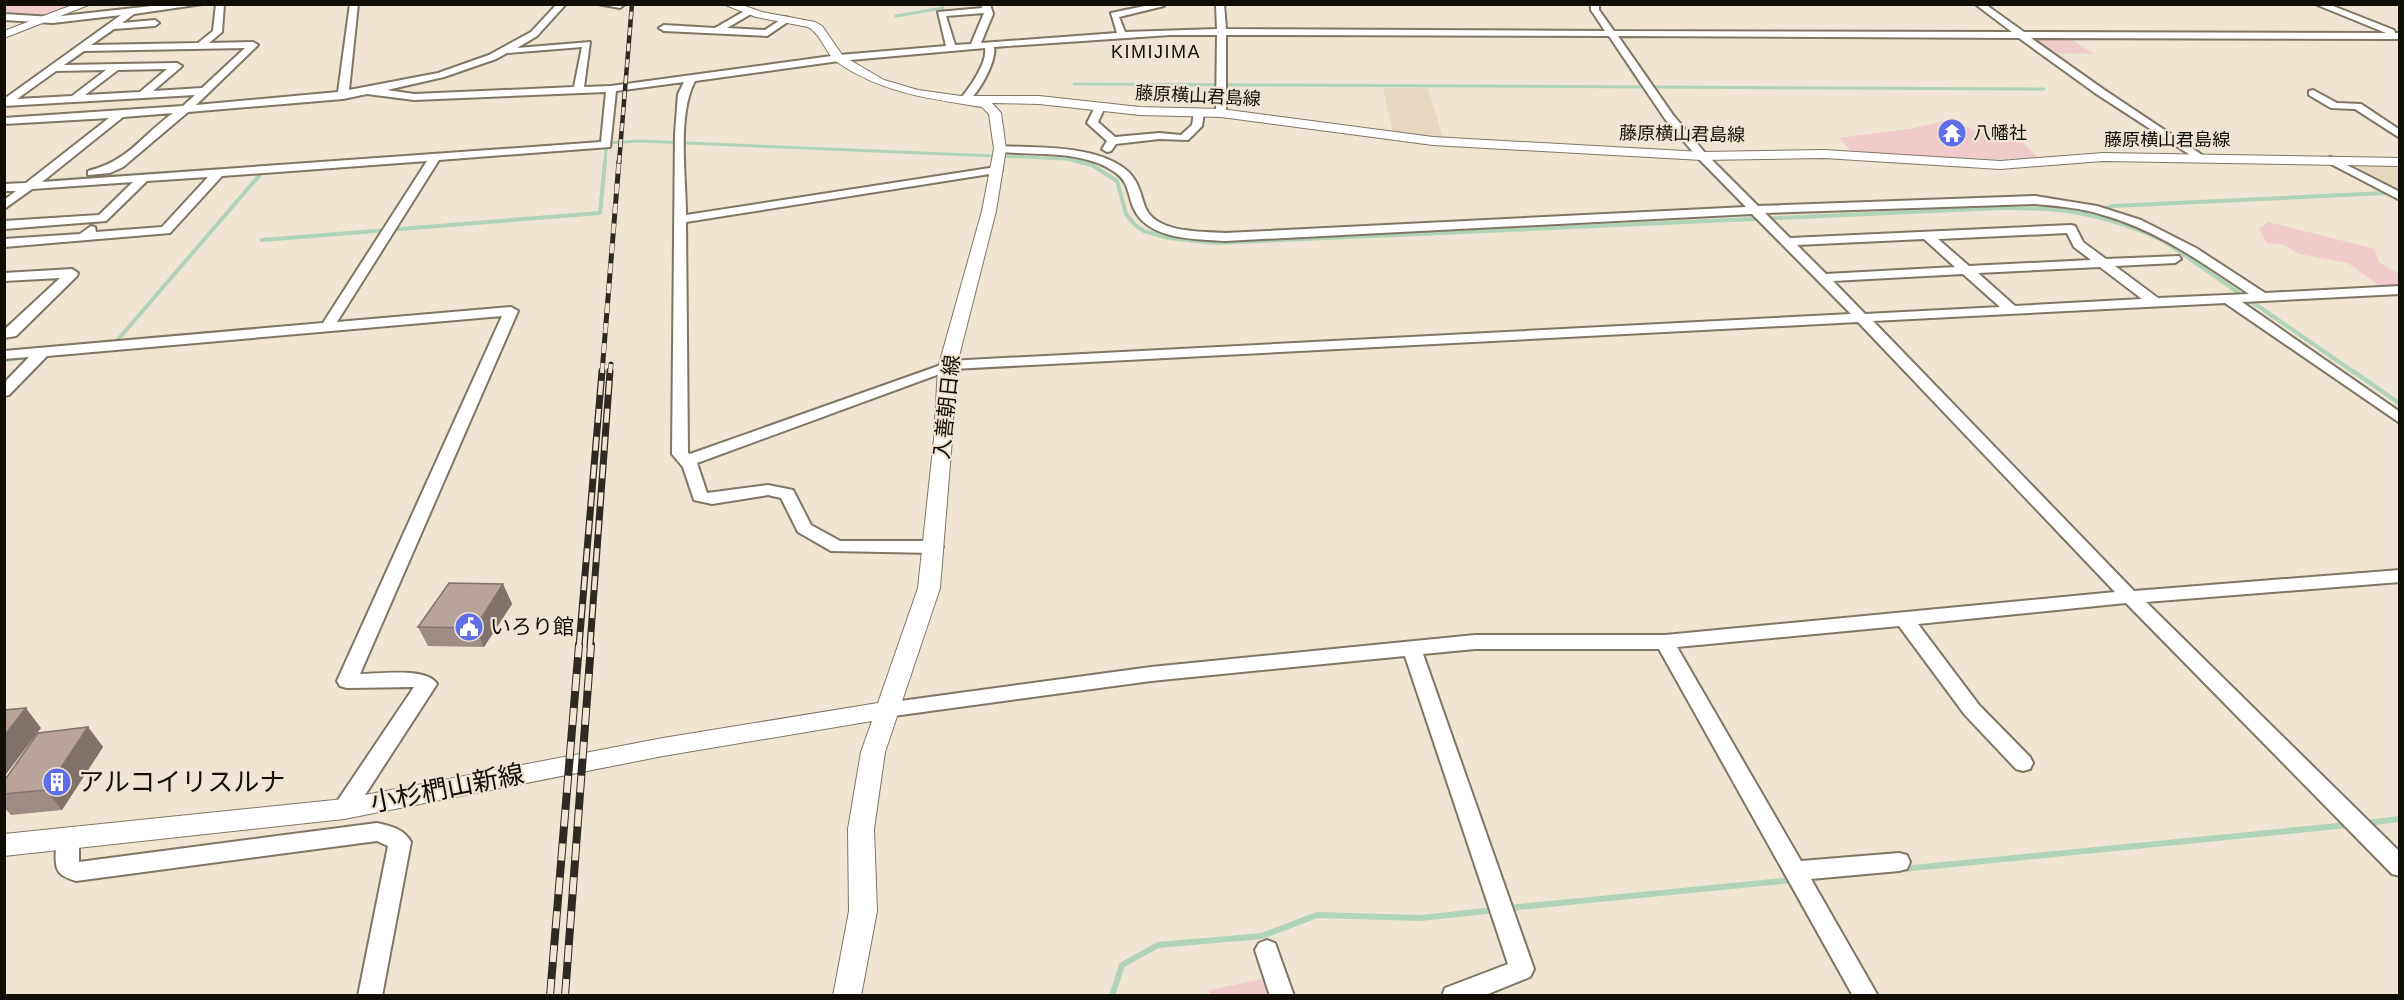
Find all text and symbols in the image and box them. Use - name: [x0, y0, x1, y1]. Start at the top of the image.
- district label: KIMIJIMA: [1111, 42, 1201, 62]
- street label: 藤原横山君島線: [1135, 83, 1261, 109]
- temple icon: 八幡社: [1936, 117, 1968, 149]
- street label: 藤原横山君島線: [1619, 123, 1745, 145]
- place label: 八幡社: [1973, 123, 2027, 143]
- street label: 藤原横山君島線: [2104, 130, 2230, 150]
- street label: 入善朝日線: [930, 354, 963, 460]
- public building icon: いろり館: [453, 611, 485, 643]
- place label: いろり館: [490, 615, 574, 638]
- street label: 小杉椚山新線: [368, 758, 526, 818]
- building icon: アルコイリスルナ: [41, 766, 73, 798]
- place label: アルコイリスルナ: [78, 767, 285, 797]

